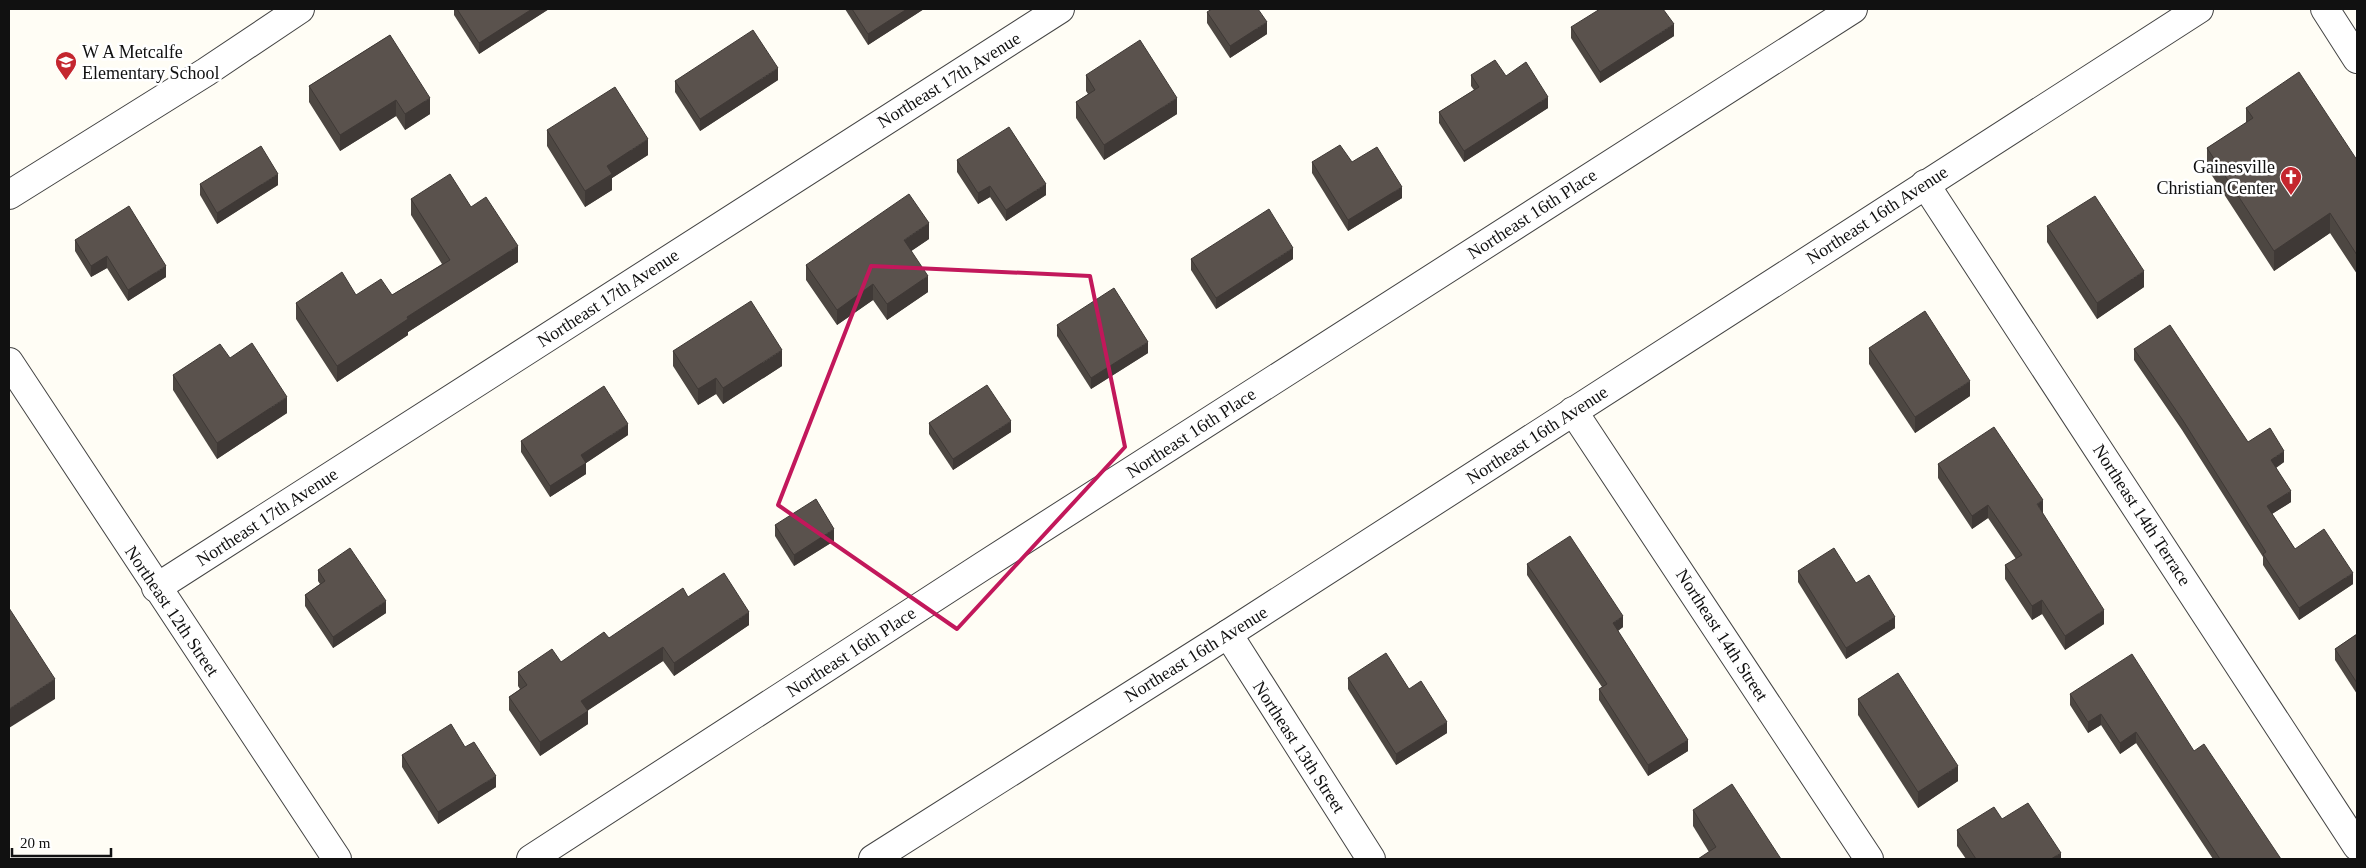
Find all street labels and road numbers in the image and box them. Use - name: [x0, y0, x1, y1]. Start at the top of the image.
- street label: Northeast 17th Avenue: [874, 28, 1024, 132]
- street label: Northeast 16th Avenue: [1803, 162, 1951, 268]
- street label: Northeast 16th Place: [1464, 165, 1600, 263]
- street label: Northeast 17th Avenue: [534, 245, 682, 351]
- street label: Northeast 16th Avenue: [1463, 382, 1611, 488]
- street label: Northeast 16th Place: [1123, 384, 1259, 482]
- street label: Northeast 14th Terrace: [2089, 441, 2195, 589]
- street label: Northeast 17th Avenue: [193, 464, 341, 570]
- street label: Northeast 12th Street: [121, 542, 223, 680]
- street label: Northeast 14th Street: [1672, 565, 1772, 705]
- street label: Northeast 16th Avenue: [1121, 602, 1271, 706]
- street label: Northeast 16th Place: [783, 603, 919, 701]
- street label: Northeast 13th Street: [1249, 677, 1349, 817]

